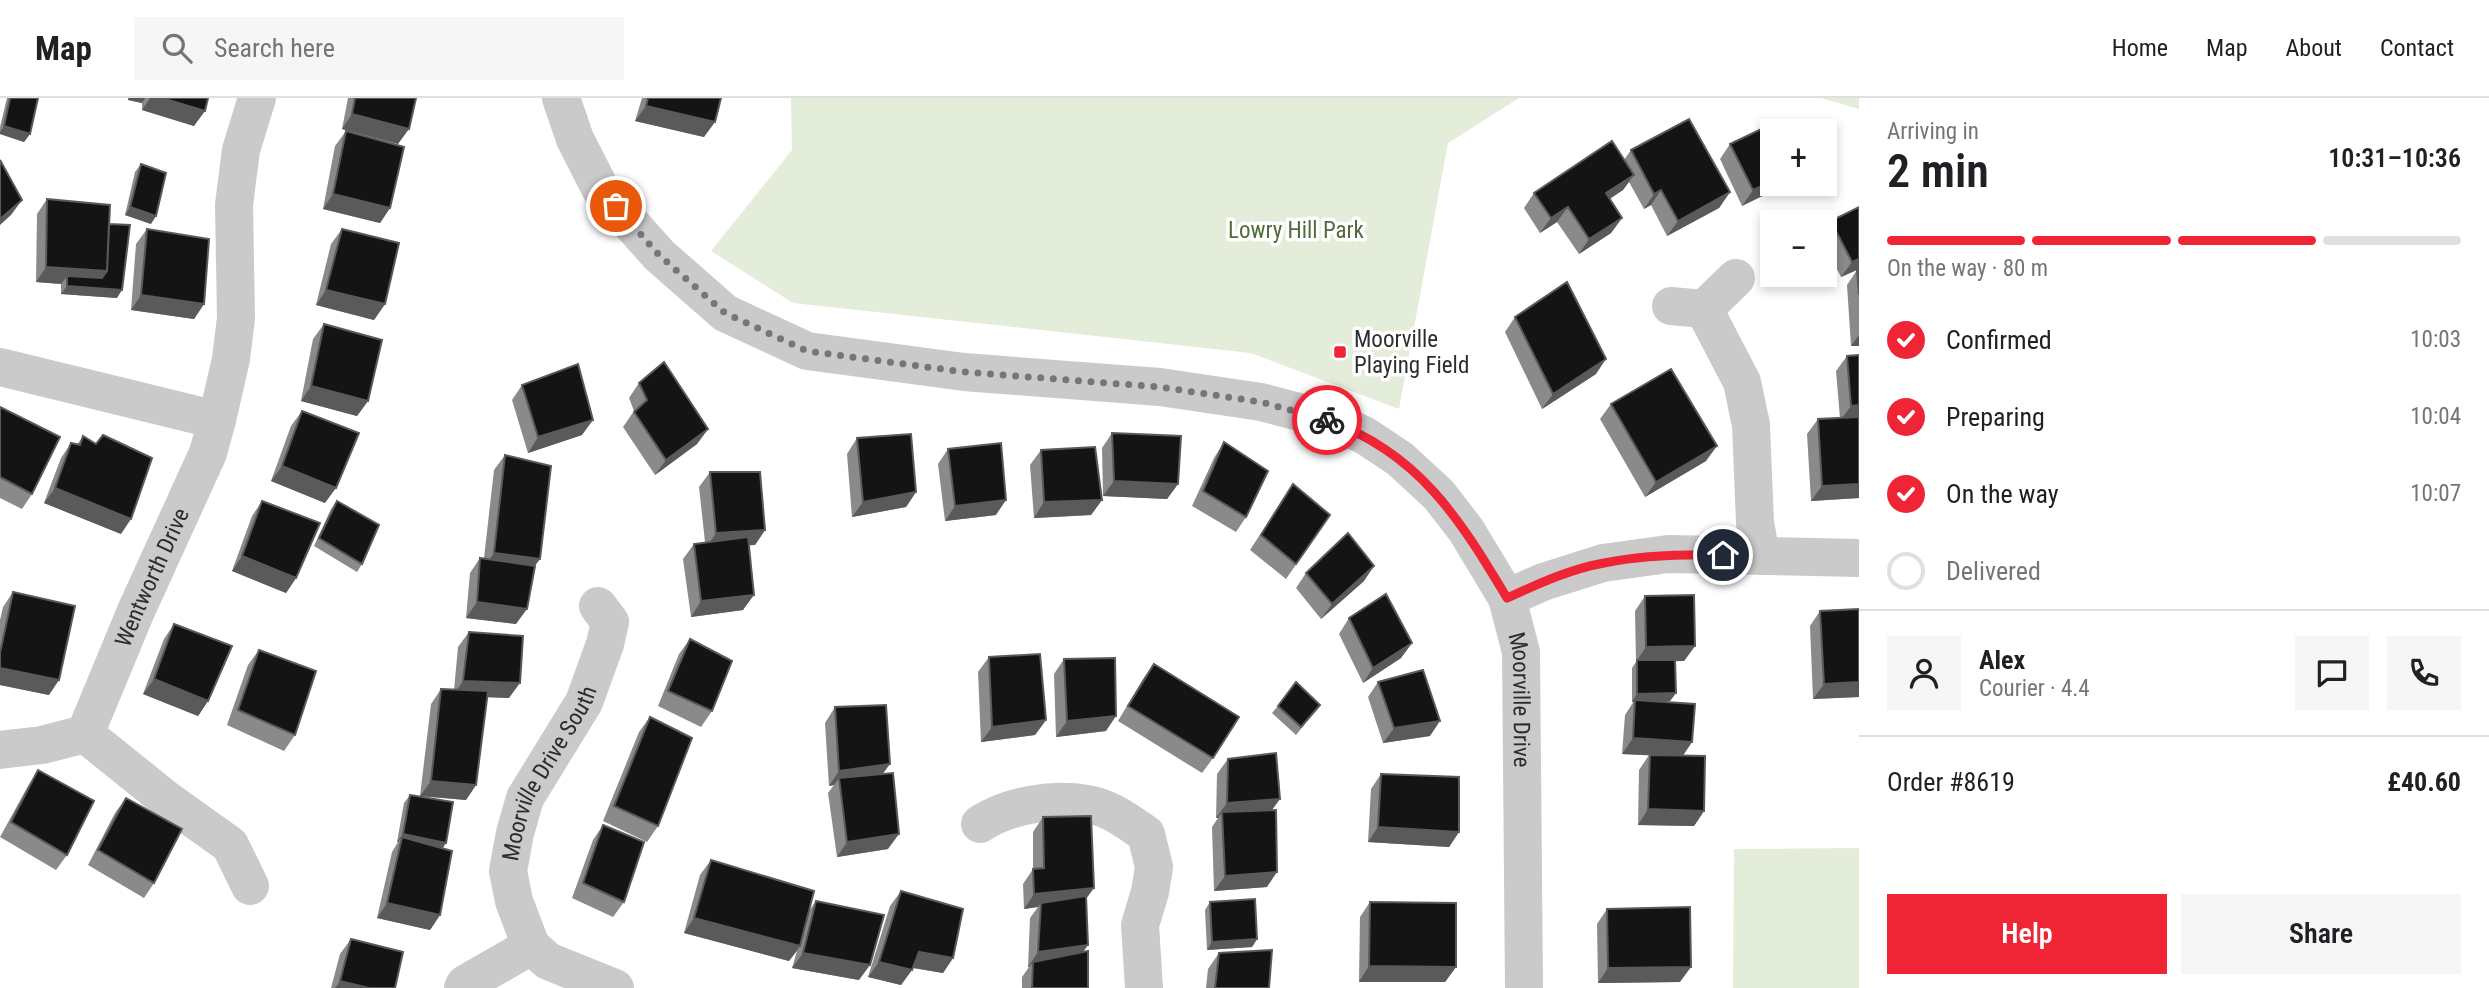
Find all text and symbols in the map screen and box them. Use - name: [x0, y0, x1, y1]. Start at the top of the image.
- search box: [134, 17, 624, 80]
- text: Map: [35, 29, 92, 68]
- icon: search: [158, 29, 196, 67]
- text: Search here: [214, 33, 335, 63]
- text: Home: [2112, 34, 2168, 62]
- text: Map: [2206, 34, 2248, 62]
- text: About: [2286, 34, 2342, 62]
- text: Contact: [2380, 34, 2454, 62]
- text: Arriving in: [1887, 118, 1979, 145]
- map controls: [1760, 119, 1837, 287]
- button: +: [1760, 119, 1837, 196]
- text: 10:31–10:36: [2328, 143, 2461, 173]
- text: 2 min: [1887, 144, 1989, 198]
- pin: [586, 176, 646, 236]
- icon: bag: [597, 187, 635, 225]
- button: −: [1760, 210, 1837, 287]
- park label: Lowry Hill Park: [1228, 217, 1365, 244]
- text: On the way · 80 m: [1887, 255, 2048, 282]
- icon: check: [1887, 321, 1925, 359]
- text: Confirmed: [1946, 325, 2052, 355]
- place label: Moorville Playing Field: [1354, 326, 1469, 379]
- text: 10:03: [2410, 326, 2461, 353]
- marker: Moorville Playing Field: [1332, 344, 1348, 360]
- courier: [1292, 385, 1362, 455]
- icon: check: [1887, 398, 1925, 436]
- icon: bike: [1308, 401, 1346, 439]
- text: Preparing: [1946, 402, 2045, 432]
- text: 10:04: [2410, 403, 2461, 430]
- icon: check: [1887, 475, 1925, 513]
- text: On the way: [1946, 479, 2059, 509]
- text: 10:07: [2410, 480, 2461, 507]
- street label: Wentworth Drive: [109, 504, 195, 651]
- pin: [1693, 525, 1753, 585]
- icon: home: [1704, 536, 1742, 574]
- text: Delivered: [1946, 556, 2041, 586]
- street label: Moorville Drive: [1503, 629, 1536, 768]
- button: person: [1887, 636, 1961, 710]
- button: chat: [2295, 636, 2369, 710]
- button: phone: [2387, 636, 2461, 710]
- text: Alex: [1979, 645, 2025, 675]
- text: Courier · 4.4: [1979, 675, 2090, 702]
- street label: Moorville Drive South: [497, 682, 602, 863]
- text: Order #8619: [1887, 767, 2015, 797]
- text: £40.60: [2387, 767, 2461, 797]
- button: Help: [1887, 894, 2167, 974]
- button: Share: [2181, 894, 2461, 974]

